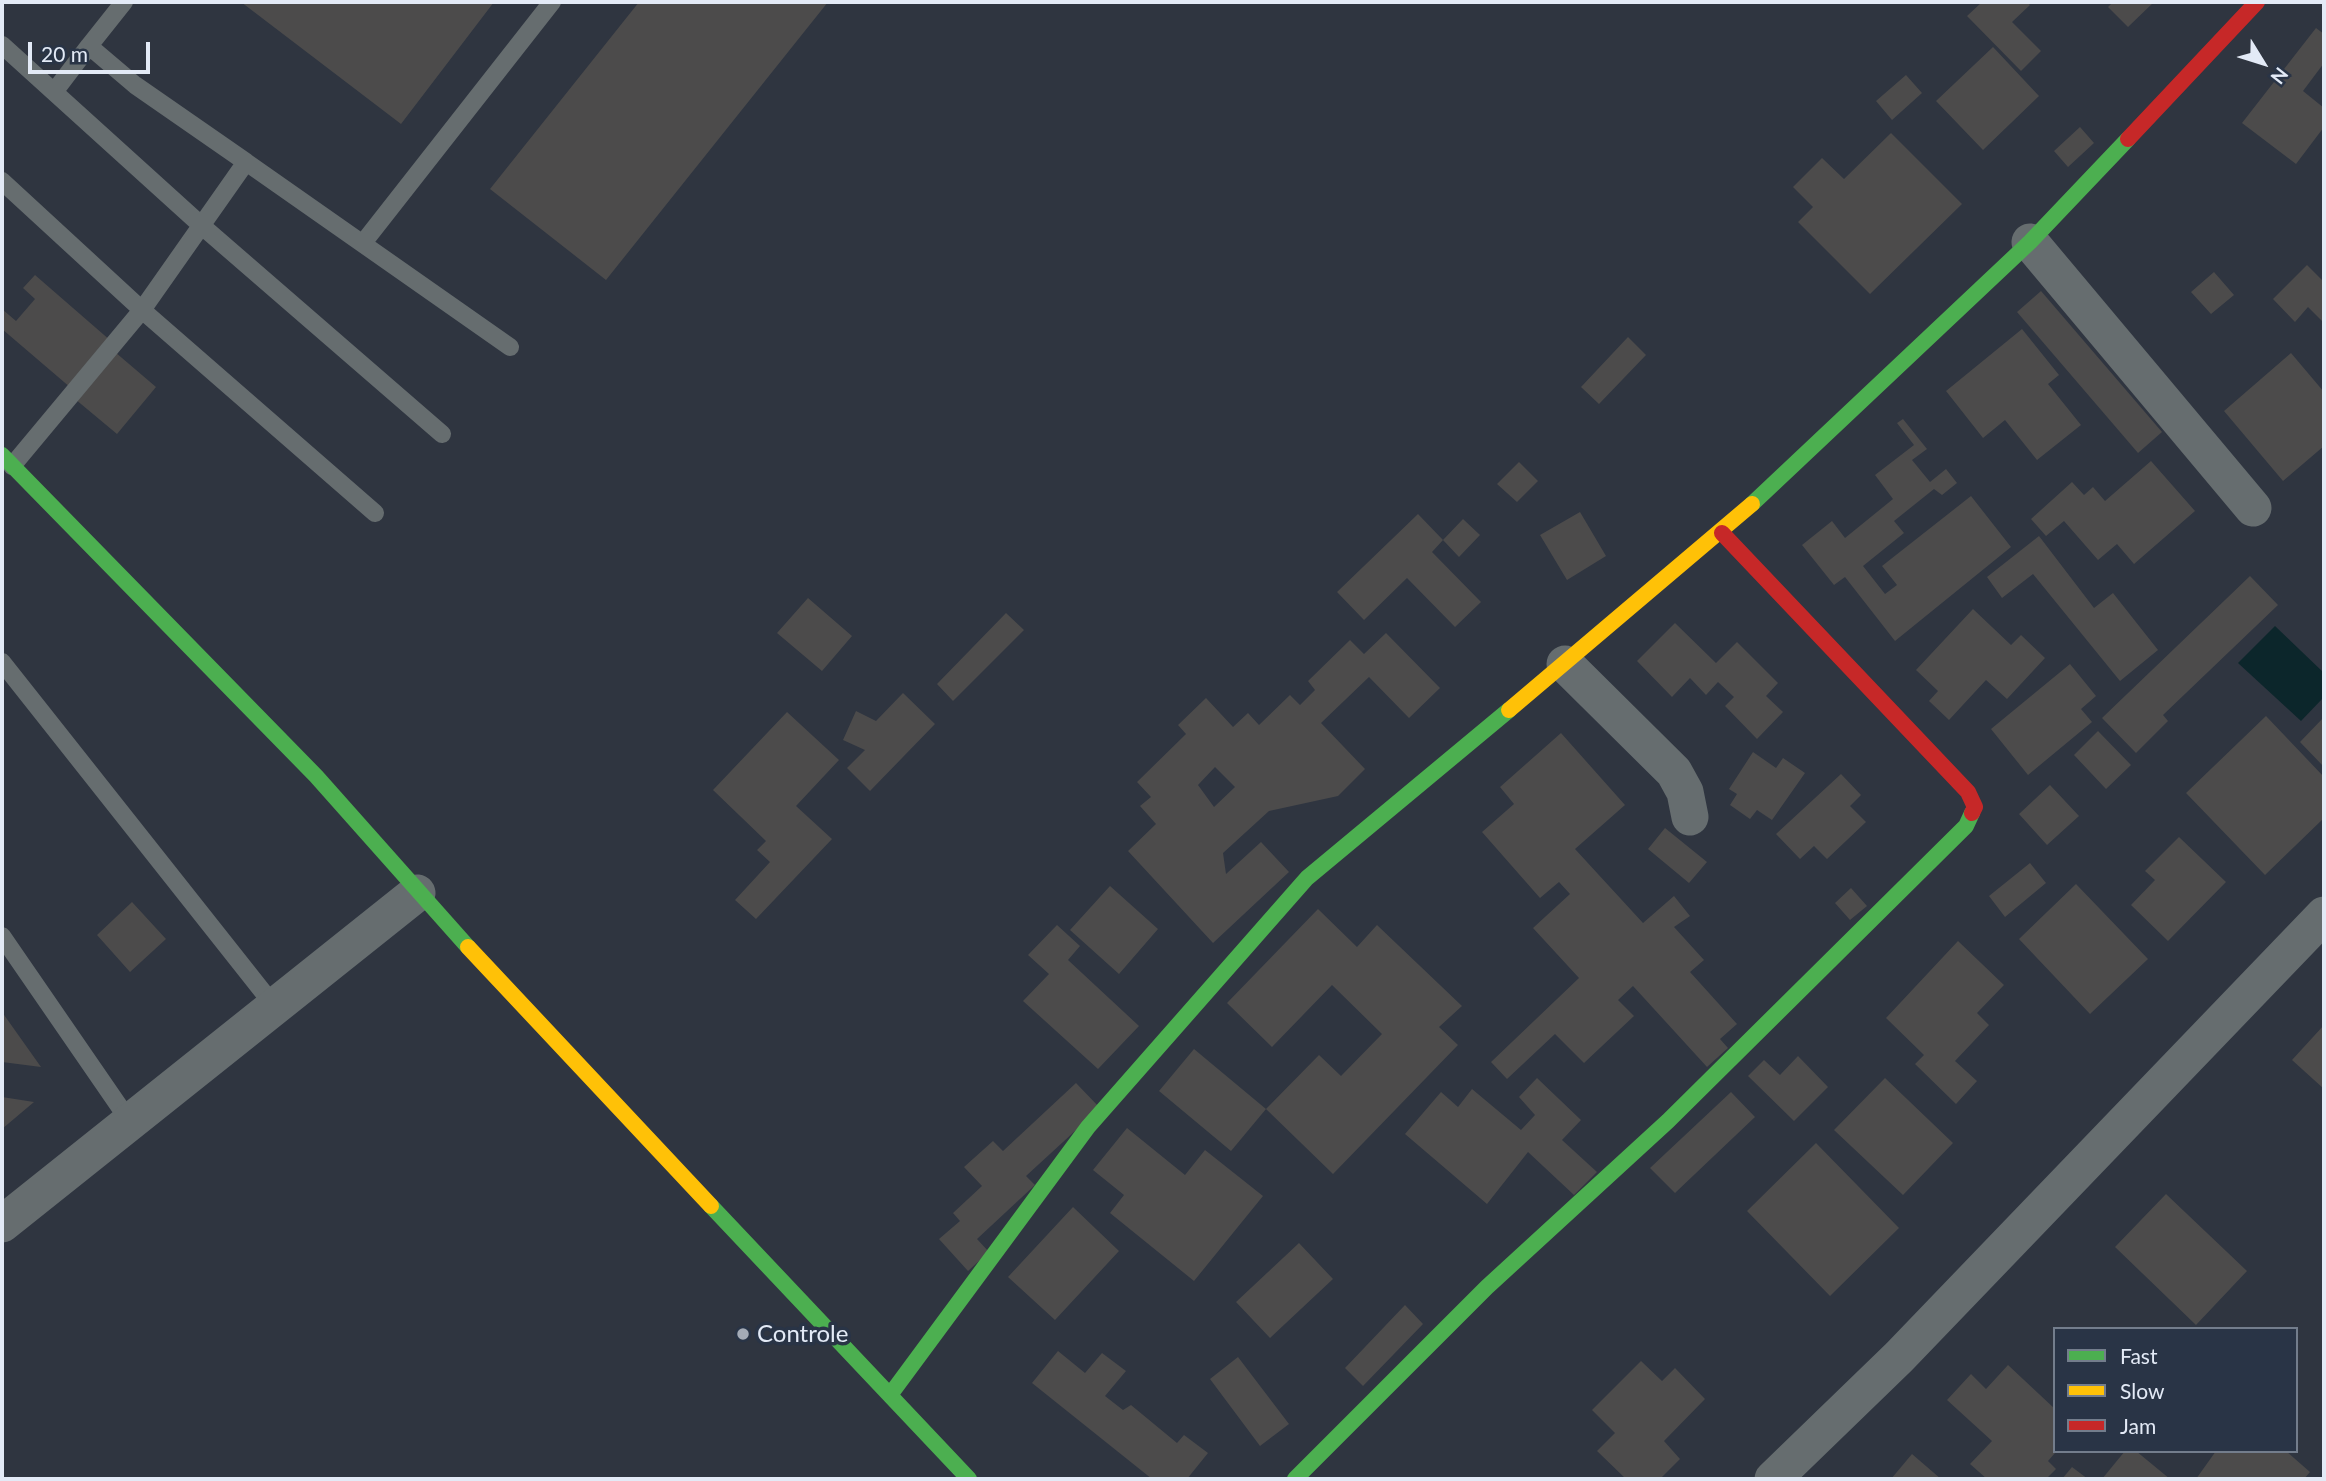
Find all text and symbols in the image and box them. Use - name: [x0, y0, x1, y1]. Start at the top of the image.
- scale bar: [32, 28, 154, 72]
- north arrow: [2228, 28, 2298, 98]
- text: 20 m: [41, 41, 88, 66]
- text: N: [2266, 63, 2294, 89]
- place label: Controle: [757, 1320, 848, 1348]
- marker: Controle: [735, 1326, 751, 1342]
- legend: [2053, 1327, 2298, 1453]
- text: Fast: [2120, 1343, 2157, 1368]
- text: Slow: [2120, 1378, 2164, 1403]
- text: Jam: [2120, 1413, 2156, 1438]

